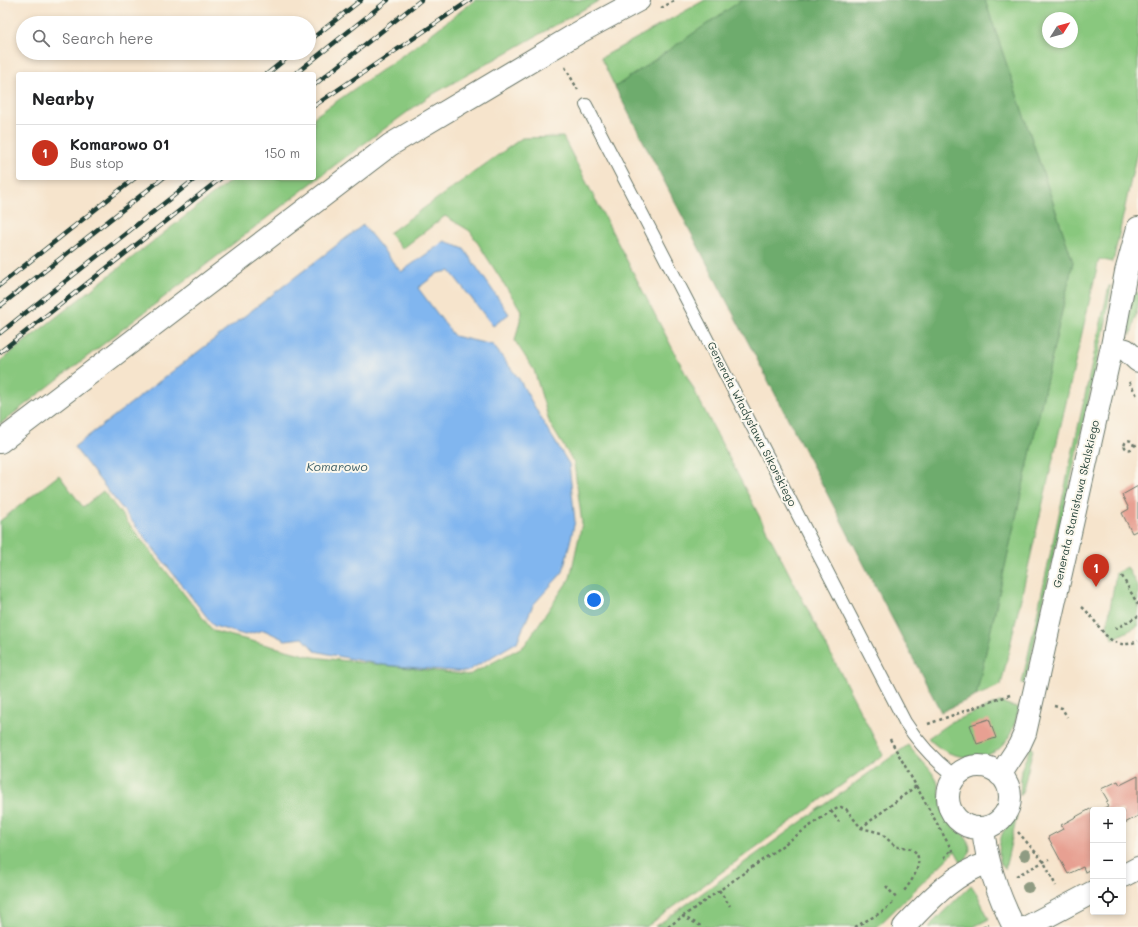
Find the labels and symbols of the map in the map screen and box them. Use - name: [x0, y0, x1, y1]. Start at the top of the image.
- north arrow: [1042, 12, 1078, 48]
- street label: Generała Władysława Sikorskiego: [704, 339, 801, 509]
- street label: Generała Stanisława Skalskiego: [1049, 418, 1102, 589]
- water label: Komarowo: [306, 458, 368, 474]
- pin: 1: [1083, 554, 1109, 587]
- your location: [584, 590, 604, 610]

